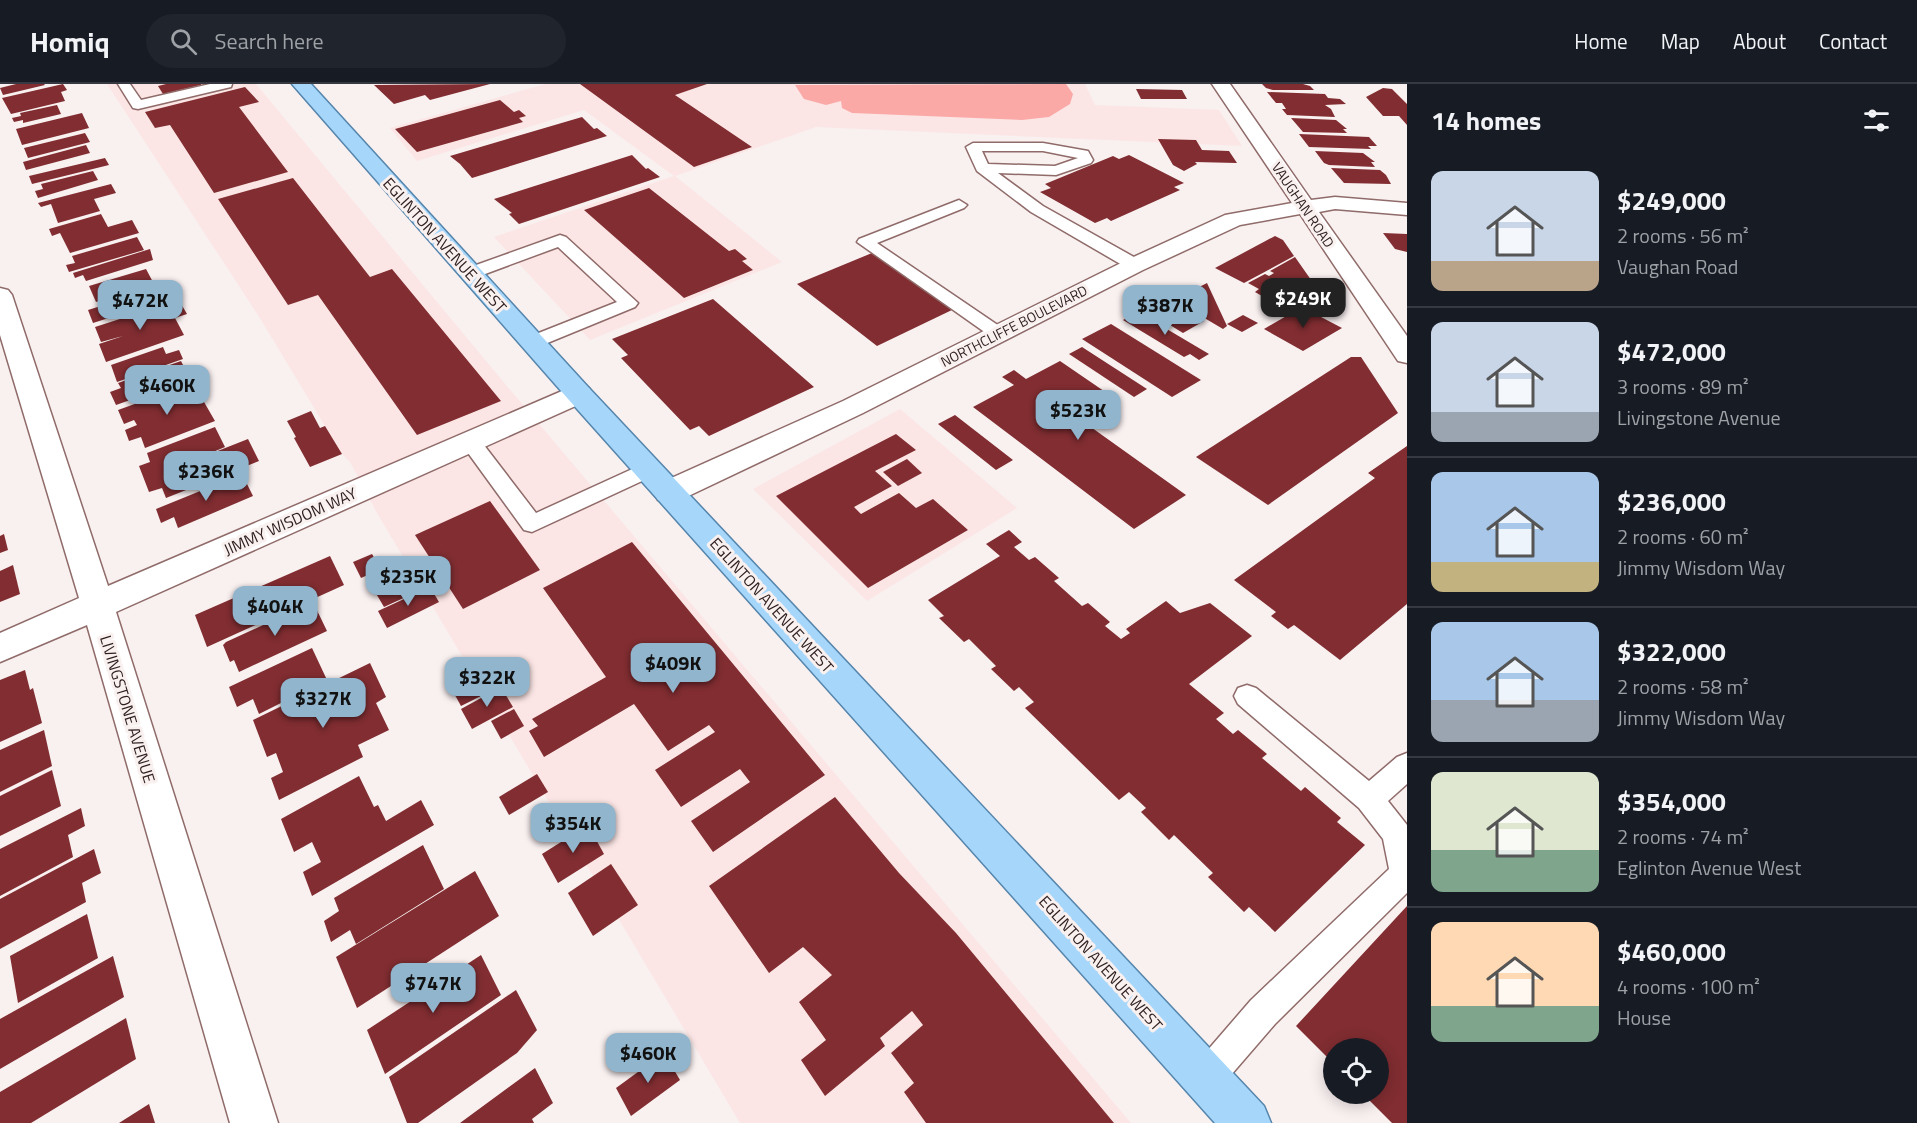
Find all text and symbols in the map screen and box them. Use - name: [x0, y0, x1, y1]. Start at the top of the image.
- search box: [146, 14, 566, 68]
- text: Homiq: [30, 20, 110, 63]
- text: Search here: [215, 24, 324, 58]
- icon: search: [167, 25, 200, 58]
- text: Home: [1574, 25, 1628, 57]
- text: Map: [1661, 25, 1700, 57]
- text: About: [1733, 25, 1786, 57]
- text: Contact: [1819, 25, 1887, 57]
- text: 14 homes: [1431, 101, 1541, 140]
- icon: filters: [1860, 104, 1893, 137]
- street label: VAUGHAN ROAD: [1267, 158, 1340, 252]
- street label: EGLINTON AVENUE WEST: [378, 172, 513, 318]
- text: $249,000: [1617, 181, 1726, 220]
- icon: home: [1479, 195, 1551, 267]
- text: 2 rooms · 56 m²: [1617, 220, 1749, 251]
- text: Vaughan Road: [1617, 251, 1738, 282]
- pin: $249K: [1261, 278, 1345, 329]
- street label: NORTHCLIFFE BOULEVARD: [937, 279, 1091, 372]
- pin: $472K: [98, 280, 182, 331]
- text: $249K: [1275, 282, 1331, 313]
- text: $472K: [112, 284, 168, 315]
- pin: $387K: [1123, 285, 1207, 336]
- text: $387K: [1137, 289, 1193, 320]
- text: $472,000: [1617, 332, 1726, 371]
- icon: home: [1479, 346, 1551, 418]
- pin: $460K: [125, 365, 209, 416]
- text: $460K: [139, 369, 195, 400]
- text: 3 rooms · 89 m²: [1617, 371, 1749, 402]
- pin: $523K: [1036, 390, 1120, 441]
- text: $523K: [1050, 394, 1106, 425]
- text: Livingstone Avenue: [1617, 402, 1781, 433]
- pin: $236K: [164, 451, 248, 502]
- text: $236K: [178, 455, 234, 486]
- street label: JIMMY WISDOM WAY: [220, 481, 361, 561]
- text: $236,000: [1617, 482, 1726, 521]
- icon: home: [1479, 496, 1551, 568]
- text: 2 rooms · 60 m²: [1617, 521, 1749, 552]
- street label: EGLINTON AVENUE WEST: [705, 532, 840, 678]
- text: Jimmy Wisdom Way: [1617, 552, 1785, 583]
- pin: $235K: [366, 556, 450, 607]
- text: $235K: [380, 560, 436, 591]
- pin: $404K: [233, 586, 317, 637]
- text: $404K: [247, 590, 303, 621]
- street label: LIVINGSTONE AVENUE: [94, 632, 162, 786]
- text: $322,000: [1617, 632, 1726, 671]
- pin: $409K: [631, 643, 715, 694]
- icon: home: [1479, 646, 1551, 718]
- text: $409K: [645, 647, 701, 678]
- pin: $322K: [445, 657, 529, 708]
- text: $322K: [459, 661, 515, 692]
- text: 2 rooms · 58 m²: [1617, 671, 1749, 702]
- pin: $327K: [281, 678, 365, 729]
- text: $327K: [295, 682, 351, 713]
- text: Jimmy Wisdom Way: [1617, 702, 1785, 733]
- text: $354,000: [1617, 782, 1726, 821]
- icon: home: [1479, 796, 1551, 868]
- pin: $354K: [531, 803, 615, 854]
- text: $354K: [545, 807, 601, 838]
- text: 2 rooms · 74 m²: [1617, 821, 1749, 852]
- text: Eglinton Avenue West: [1617, 852, 1801, 883]
- street label: EGLINTON AVENUE WEST: [1034, 890, 1169, 1036]
- text: $460,000: [1617, 932, 1726, 971]
- icon: home: [1479, 946, 1551, 1018]
- pin: $747K: [391, 963, 475, 1014]
- text: $747K: [405, 967, 461, 998]
- text: 4 rooms · 100 m²: [1617, 971, 1760, 1002]
- text: House: [1617, 1002, 1671, 1033]
- pin: $460K: [606, 1033, 690, 1084]
- text: $460K: [620, 1037, 676, 1068]
- map controls: [1323, 1038, 1389, 1104]
- button: locate: [1323, 1038, 1389, 1104]

